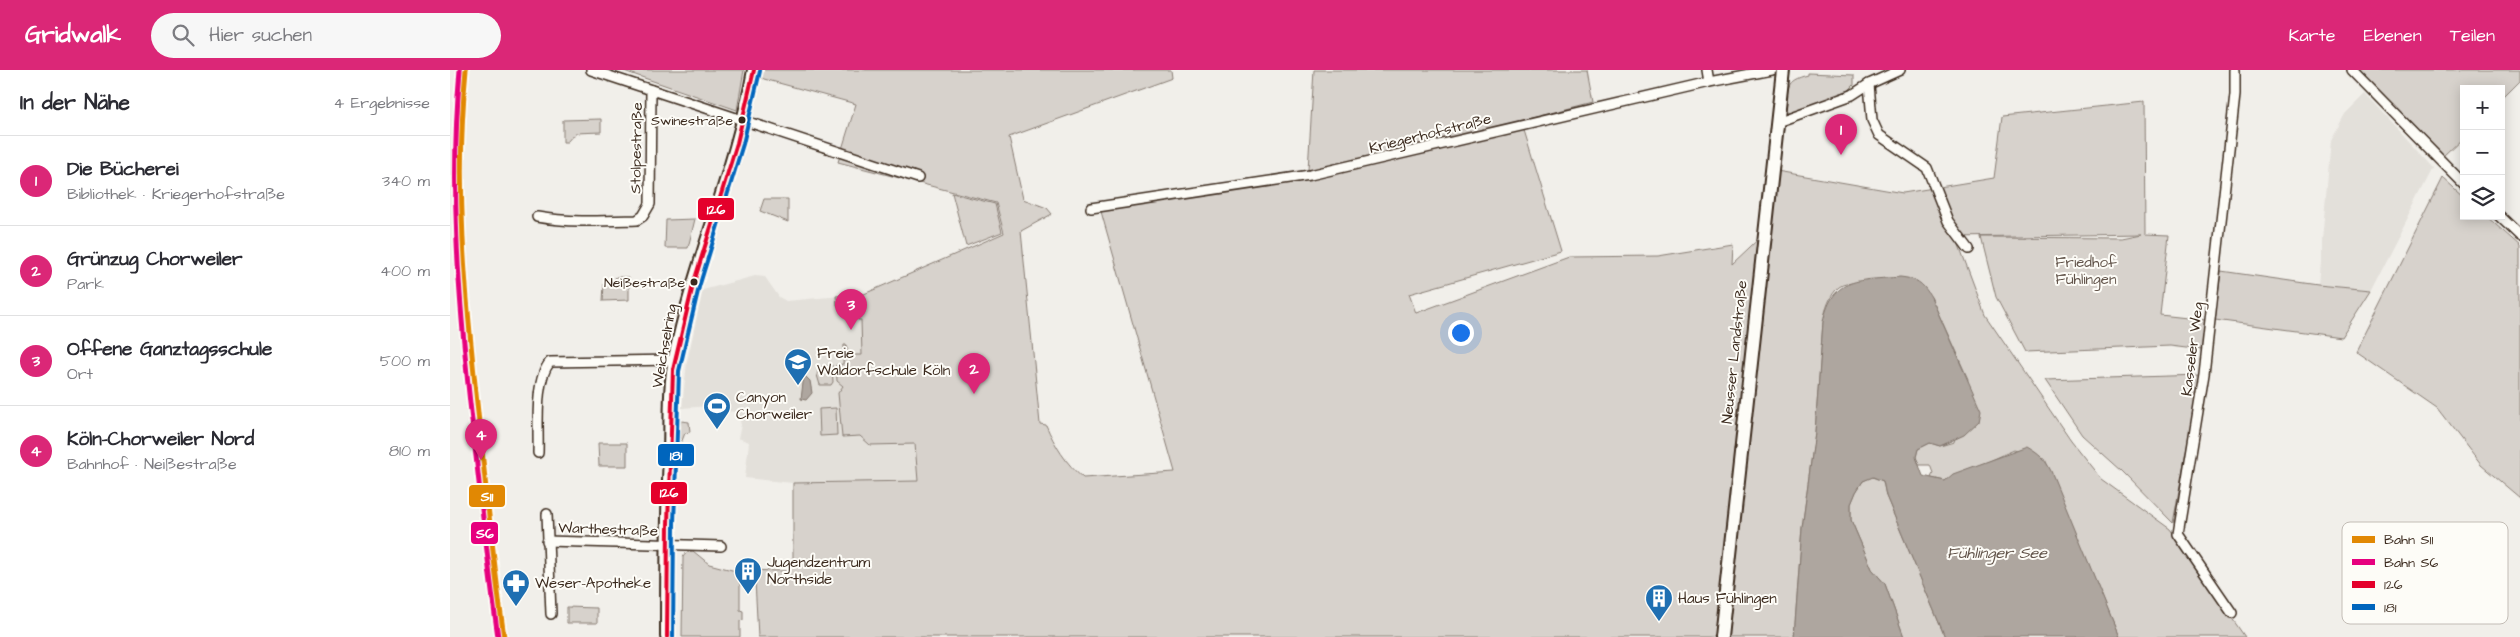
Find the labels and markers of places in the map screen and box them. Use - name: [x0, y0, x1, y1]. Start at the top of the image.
- place label: Swinestraße: [651, 111, 733, 131]
- pin: 1: [1825, 114, 1857, 155]
- marker: Swinestraße: [737, 115, 747, 125]
- place label: Neißestraße: [604, 273, 685, 293]
- marker: Neißestraße: [689, 277, 699, 287]
- pin: 3: [835, 289, 867, 330]
- place label: Freie Waldorfschule Köln: [817, 343, 951, 381]
- school or university icon: Freie Waldorfschule Köln: [783, 347, 813, 386]
- pin: 2: [958, 353, 990, 394]
- place label: Canyon Chorweiler: [736, 387, 812, 425]
- sports icon: Canyon Chorweiler: [702, 391, 732, 430]
- pin: 4: [465, 419, 497, 460]
- place label: Jugendzentrum Northside: [767, 552, 871, 590]
- building icon: Jugendzentrum Northside: [733, 556, 763, 595]
- pharmacy icon: Weser-Apotheke: [501, 568, 531, 607]
- place label: Weser-Apotheke: [535, 573, 651, 594]
- building icon: Haus Fühlingen: [1644, 583, 1674, 622]
- place label: Haus Fühlingen: [1678, 588, 1777, 610]

